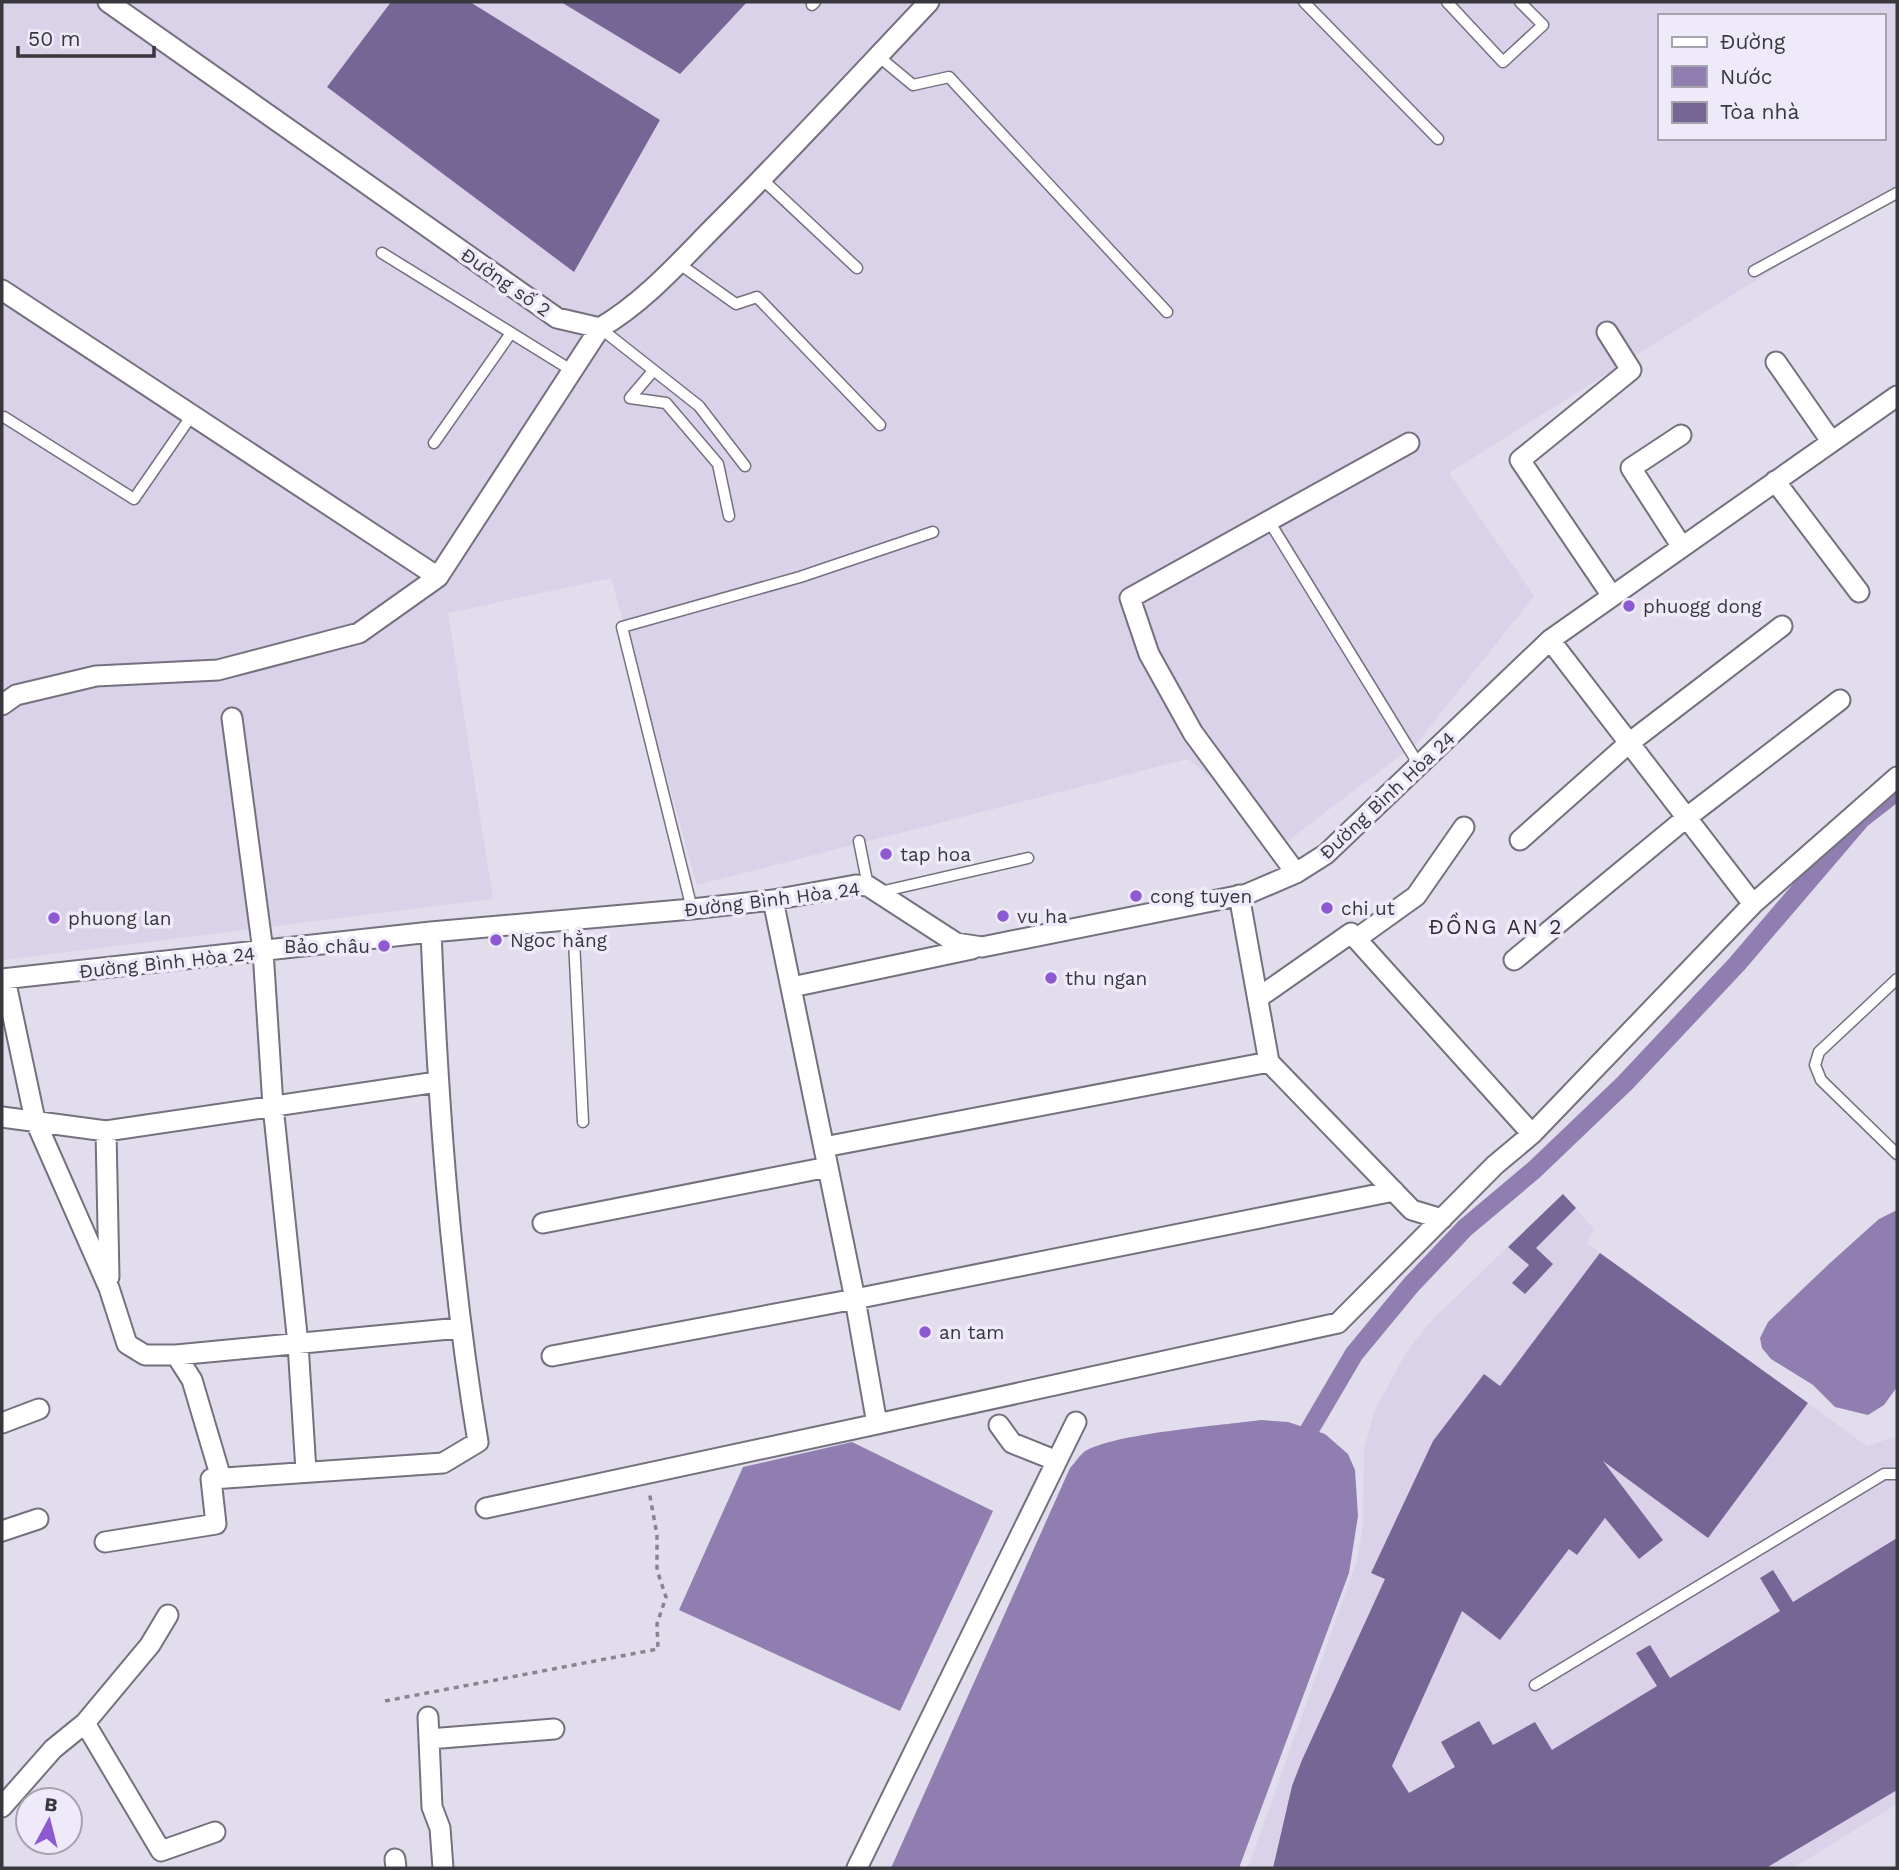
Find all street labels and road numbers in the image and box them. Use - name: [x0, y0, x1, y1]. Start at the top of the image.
- street label: Đường số 2: [456, 243, 555, 322]
- street label: Đường Bình Hòa 24: [1315, 727, 1460, 864]
- street label: Đường Bình Hòa 24: [683, 877, 861, 922]
- street label: Đường Bình Hòa 24: [78, 942, 256, 983]

